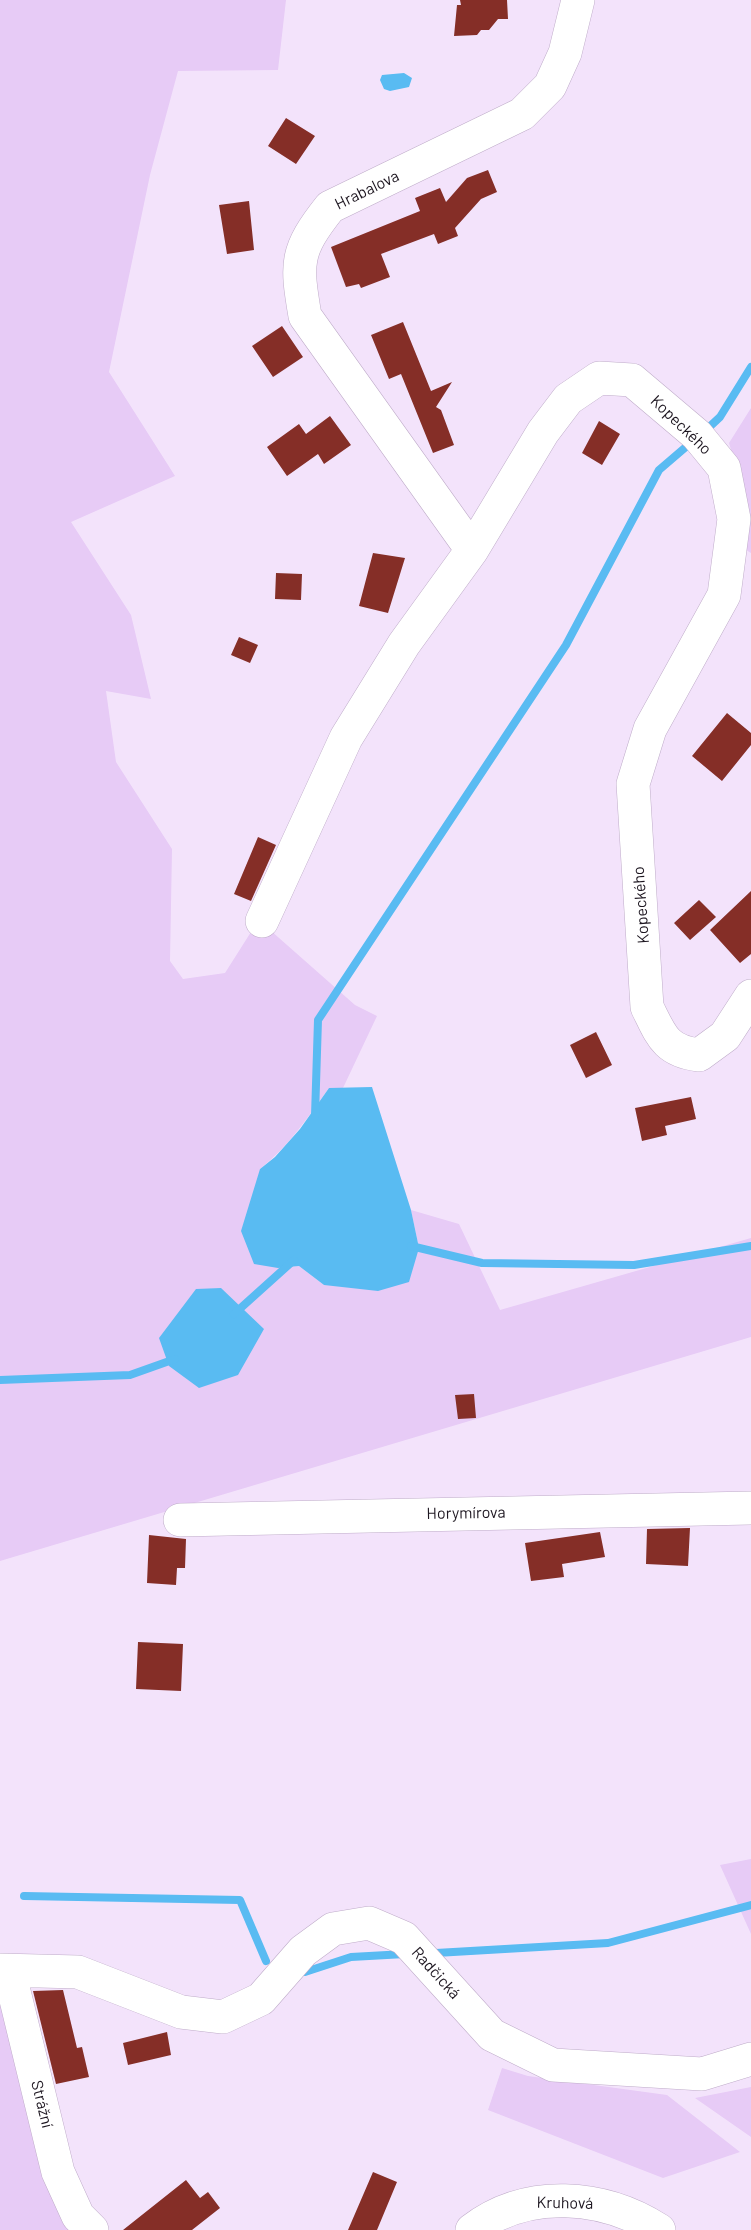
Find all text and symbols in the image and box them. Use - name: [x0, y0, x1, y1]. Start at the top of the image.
- street label: Hrabalova: [332, 166, 402, 214]
- street label: Kopeckého: [647, 391, 715, 459]
- street label: Kopeckého: [629, 866, 653, 944]
- street label: Horymírova: [426, 1503, 506, 1523]
- street label: Radčická: [408, 1943, 464, 2003]
- street label: Strážní: [27, 2078, 57, 2130]
- street label: Kruhová: [537, 2193, 593, 2213]

